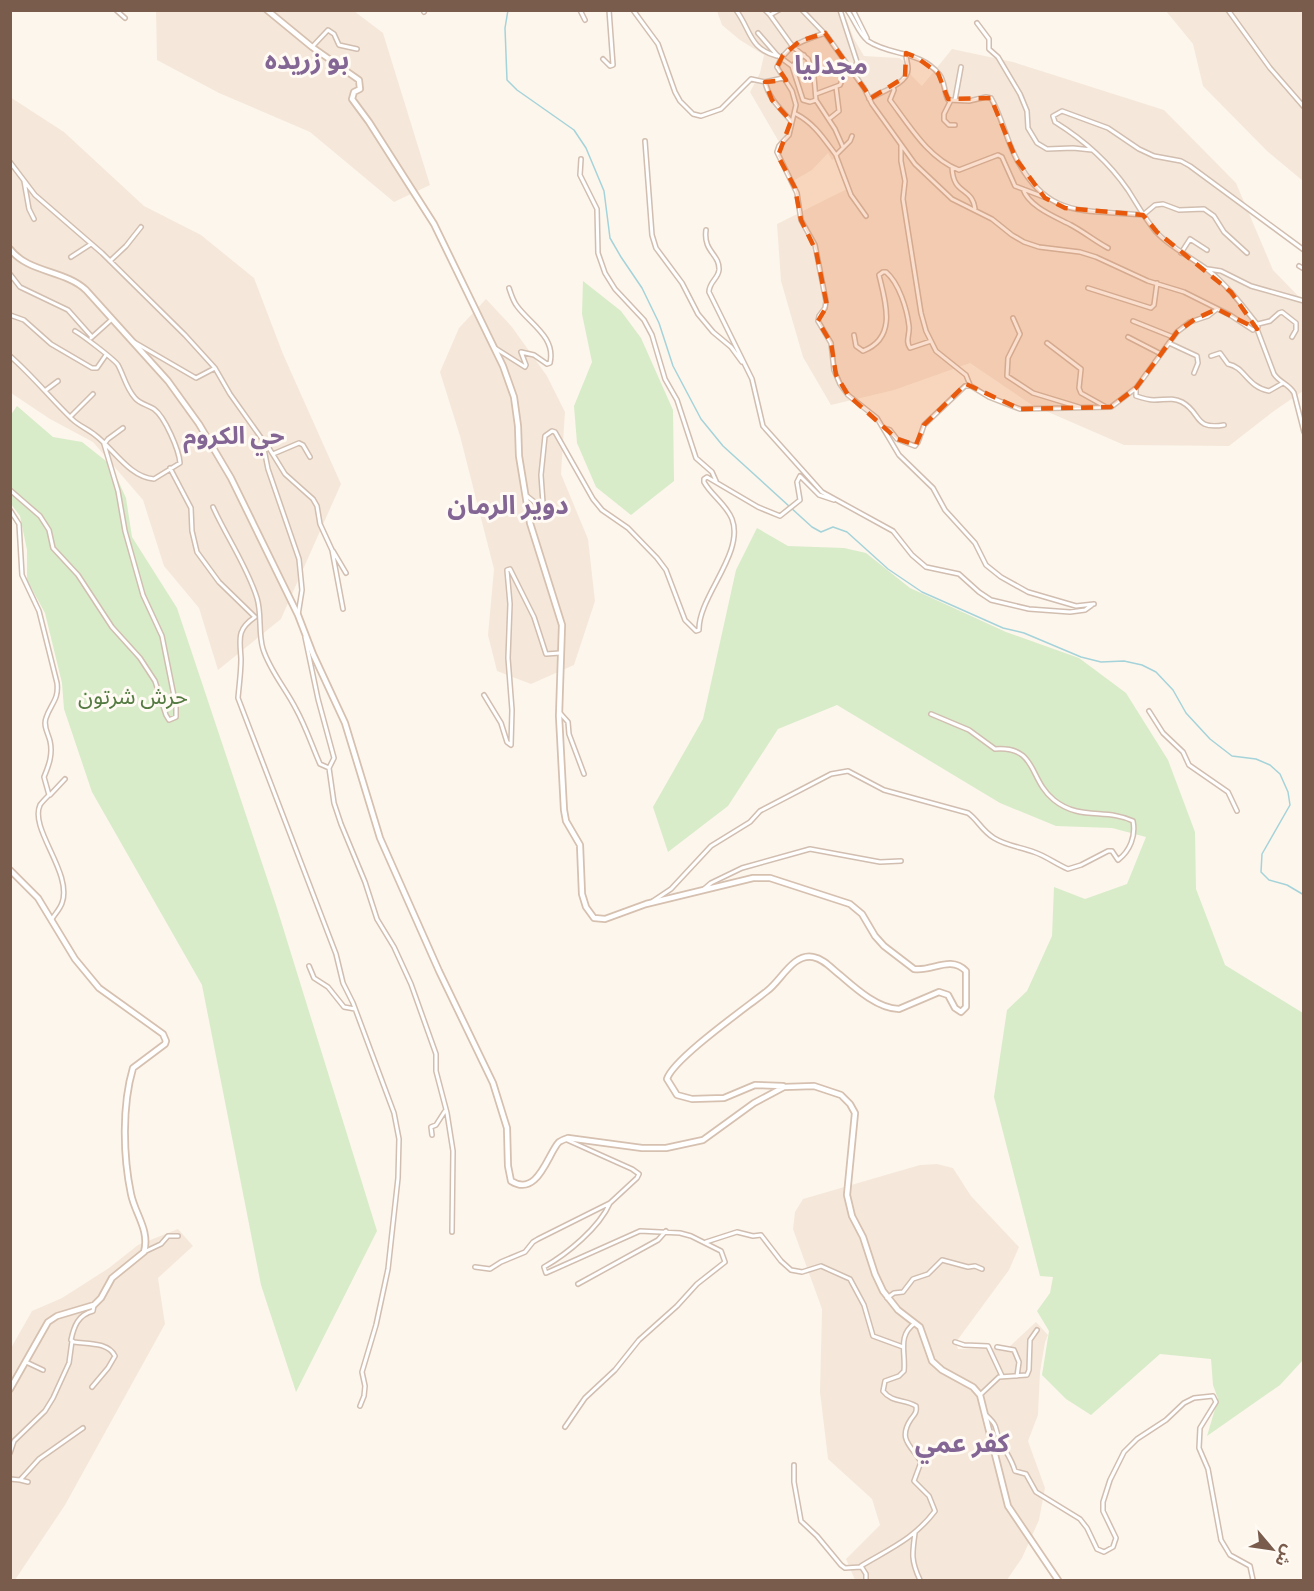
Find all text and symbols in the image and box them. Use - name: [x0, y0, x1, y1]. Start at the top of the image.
- district label: بو زريده: [265, 45, 349, 77]
- district label: مجدليا: [794, 50, 868, 82]
- district label: حي الكروم: [183, 421, 285, 456]
- district label: دوير الرمان: [447, 490, 569, 522]
- park label: حرش شرتون: [78, 683, 188, 710]
- district label: كفر عمي: [915, 1428, 1010, 1464]
- north arrow: [1242, 1519, 1302, 1579]
- text: ش: [1270, 1541, 1298, 1570]

